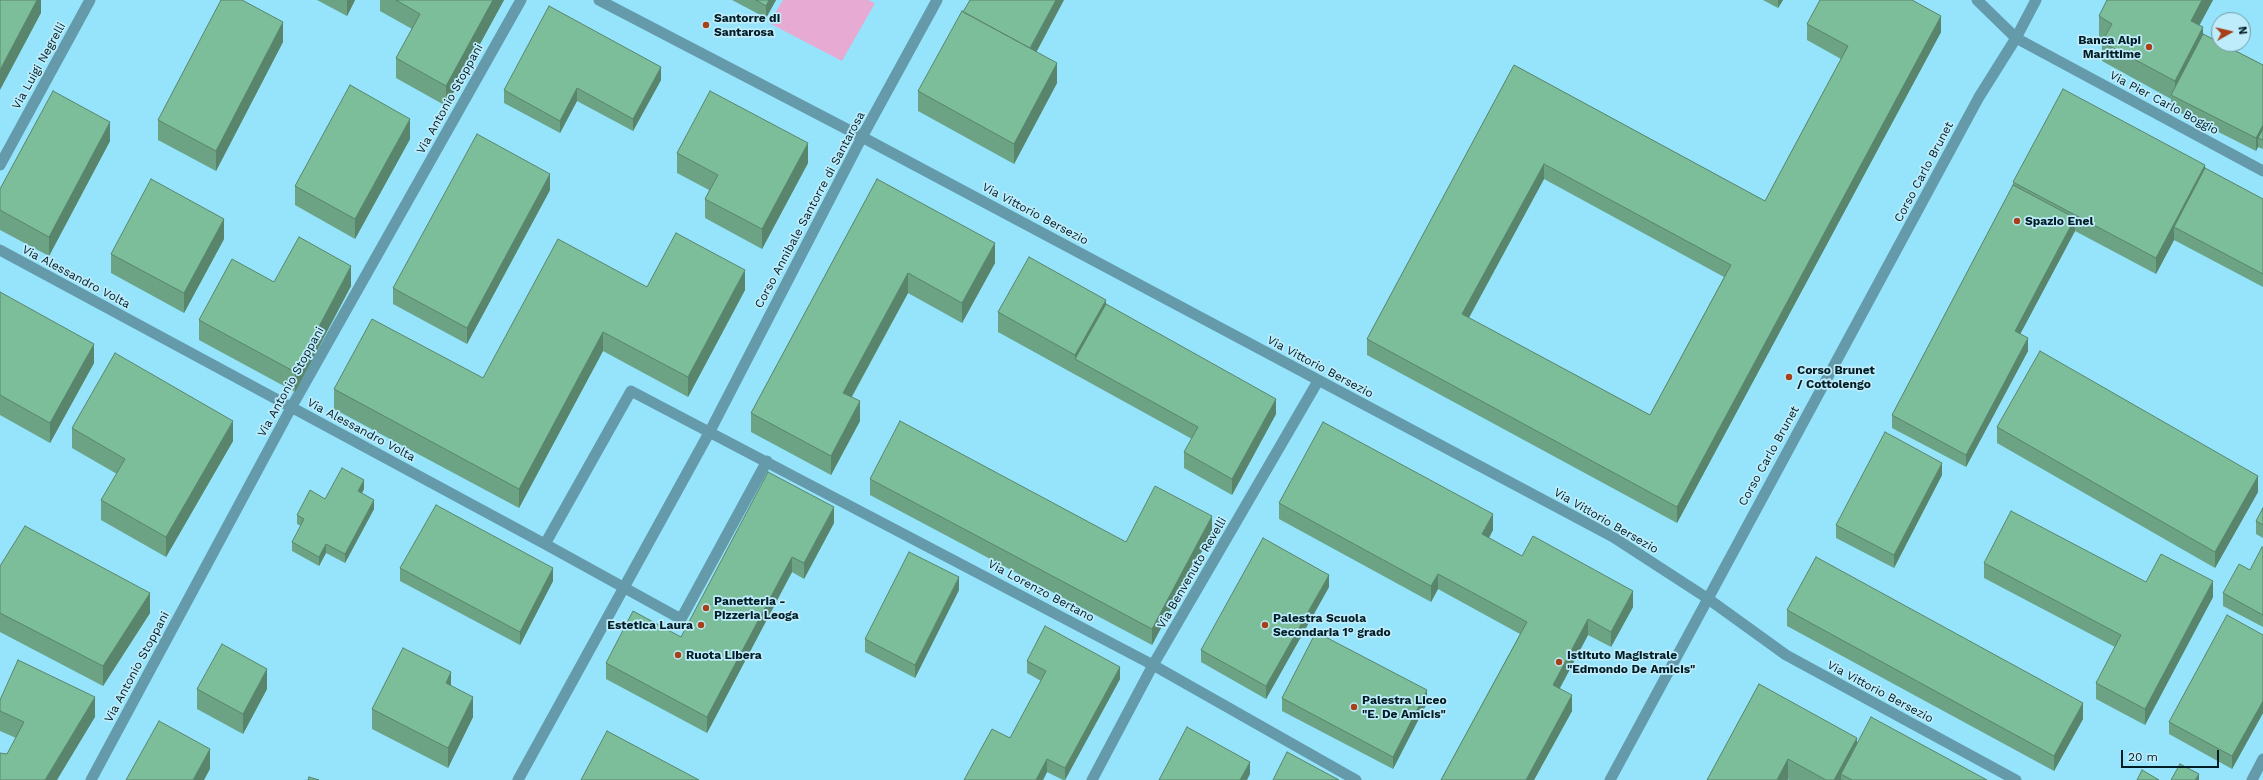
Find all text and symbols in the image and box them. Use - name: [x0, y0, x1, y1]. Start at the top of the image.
- place label: Santorre di Santarosa: [714, 11, 780, 39]
- north arrow: [2211, 12, 2251, 52]
- street label: Via Luigi Negrelli: [9, 20, 69, 112]
- marker: Santorre di Santarosa: [701, 20, 711, 30]
- text: N: [2235, 25, 2249, 35]
- place label: Banca Alpi Marittime: [2078, 33, 2141, 61]
- street label: Via Antonio Stoppani: [414, 41, 486, 157]
- marker: Banca Alpi Marittime: [2144, 42, 2154, 52]
- street label: Via Pier Carlo Boggio: [2107, 68, 2221, 138]
- street label: Corso Annibale Santorre di Santarosa: [752, 109, 868, 311]
- street label: Corso Carlo Brunet: [1891, 119, 1957, 225]
- street label: Via Vittorio Bersezio: [979, 180, 1091, 248]
- place label: Spazio Enel: [2025, 214, 2093, 228]
- marker: Spazio Enel: [2012, 216, 2022, 226]
- street label: Via Alessandro Volta: [19, 242, 133, 312]
- street label: Via Antonio Stoppani: [255, 324, 327, 440]
- street label: Via Vittorio Bersezio: [1264, 333, 1376, 401]
- place label: Corso Brunet / Cottolengo: [1797, 363, 1875, 391]
- marker: Corso Brunet / Cottolengo: [1784, 372, 1794, 382]
- street label: Via Alessandro Volta: [304, 395, 418, 465]
- street label: Corso Carlo Brunet: [1736, 404, 1802, 508]
- street label: Via Vittorio Bersezio: [1551, 485, 1661, 557]
- street label: Via Benvenuto Revelli: [1154, 515, 1230, 631]
- street label: Via Lorenzo Bertano: [985, 557, 1097, 625]
- place label: Panetteria - Pizzeria Leoga: [714, 594, 799, 622]
- marker: Panetteria - Pizzeria Leoga: [701, 603, 711, 613]
- street label: Via Antonio Stoppani: [102, 609, 172, 725]
- place label: Palestra Scuola Secondaria 1° grado: [1273, 611, 1391, 639]
- place label: Estetica Laura: [607, 618, 693, 632]
- marker: Estetica Laura: [696, 620, 706, 630]
- marker: Palestra Scuola Secondaria 1° grado: [1260, 620, 1270, 630]
- place label: Ruota Libera: [686, 648, 762, 662]
- place label: Istituto Magistrale "Edmondo De Amicis": [1567, 648, 1695, 676]
- marker: Ruota Libera: [673, 650, 683, 660]
- marker: Istituto Magistrale "Edmondo De Amicis": [1554, 657, 1564, 667]
- street label: Via Vittorio Bersezio: [1824, 658, 1936, 726]
- place label: Palestra Liceo "E. De Amicis": [1362, 693, 1447, 721]
- marker: Palestra Liceo "E. De Amicis": [1349, 702, 1359, 712]
- scale bar: [2123, 742, 2221, 768]
- text: 20 m: [2128, 750, 2158, 764]

